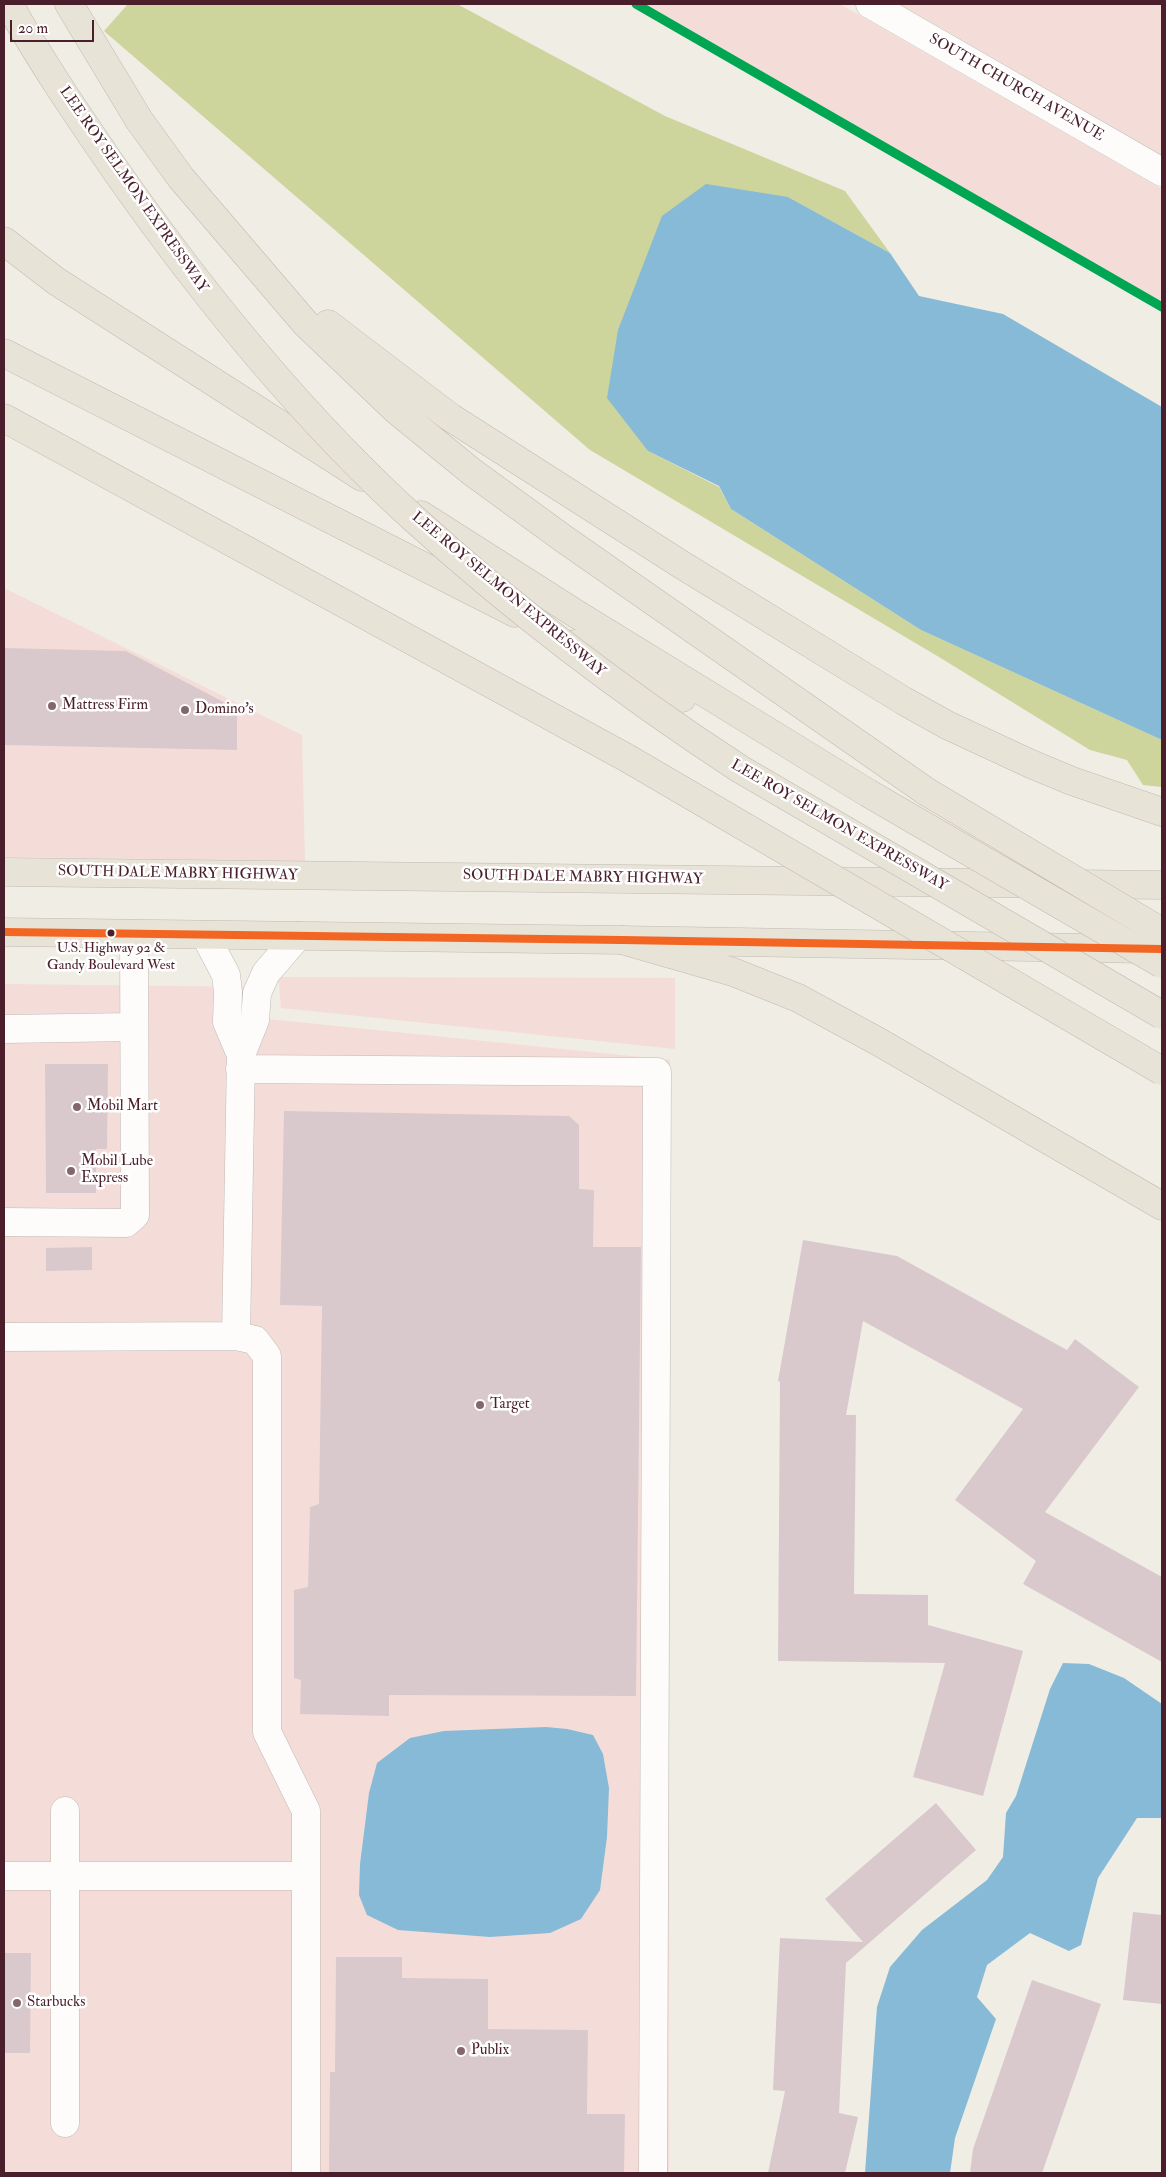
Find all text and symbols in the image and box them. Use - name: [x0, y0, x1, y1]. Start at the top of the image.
- scale bar: [12, 10, 96, 42]
- text: 20 m: [18, 19, 48, 38]
- street label: SOUTH CHURCH AVENUE: [925, 30, 1107, 146]
- street label: LEE ROY SELMON EXPRESSWAY: [55, 84, 211, 296]
- street label: LEE ROY SELMON EXPRESSWAY: [407, 509, 609, 681]
- place label: Mattress Firm: [62, 697, 148, 715]
- marker: Mattress Firm: [46, 700, 58, 712]
- place label: Domino's: [195, 701, 254, 719]
- marker: Domino's: [179, 704, 191, 716]
- street label: LEE ROY SELMON EXPRESSWAY: [727, 756, 951, 896]
- street label: SOUTH DALE MABRY HIGHWAY: [58, 863, 298, 885]
- street label: SOUTH DALE MABRY HIGHWAY: [463, 867, 703, 889]
- marker: U.S. Highway 92 & Gandy Boulevard West: [106, 928, 116, 938]
- place label: U.S. Highway 92 & Gandy Boulevard West: [47, 941, 175, 974]
- place label: Mobil Mart: [87, 1098, 158, 1116]
- marker: Mobil Mart: [71, 1101, 83, 1113]
- place label: Mobil Lube Express: [81, 1153, 153, 1188]
- marker: Mobil Lube Express: [65, 1165, 77, 1177]
- place label: Target: [490, 1396, 530, 1414]
- marker: Target: [474, 1399, 486, 1411]
- place label: Starbucks: [27, 1994, 85, 2012]
- marker: Starbucks: [11, 1997, 23, 2009]
- place label: Publix: [471, 2042, 509, 2060]
- marker: Publix: [455, 2045, 467, 2057]

